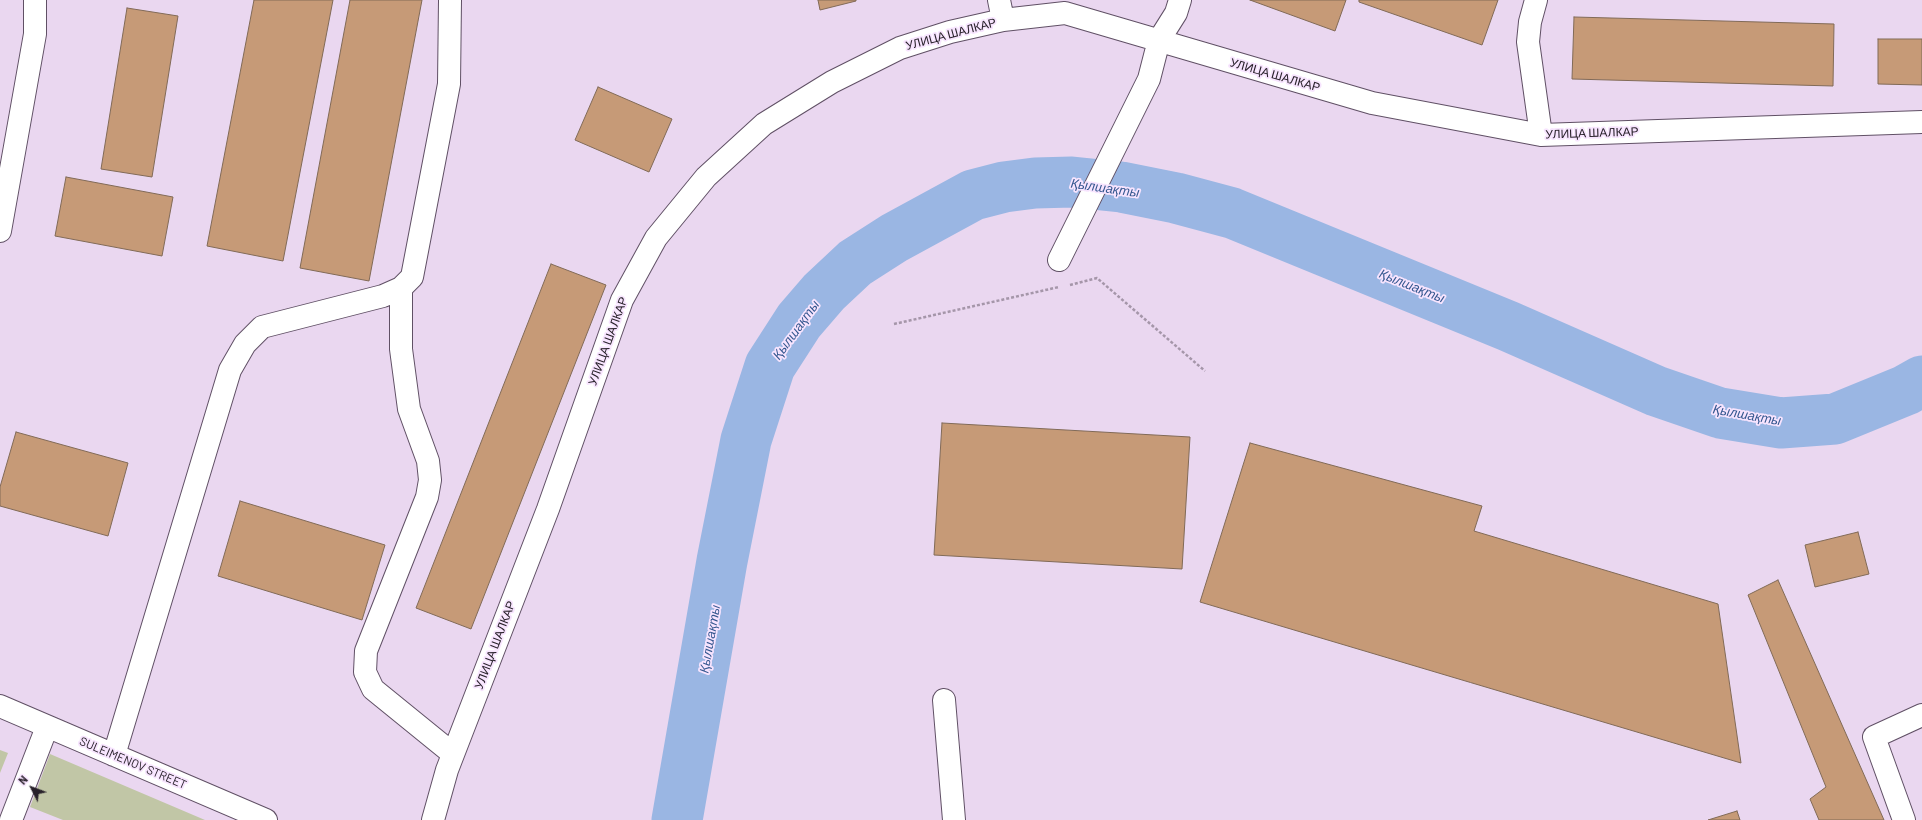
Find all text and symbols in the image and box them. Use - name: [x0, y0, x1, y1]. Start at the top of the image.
- street label: УЛИЦА ШАЛКАР: [904, 15, 998, 53]
- street label: УЛИЦА ШАЛКАР: [1228, 55, 1322, 95]
- street label: УЛИЦА ШАЛКАР: [1545, 124, 1639, 142]
- water label: Қылшақты: [1070, 175, 1140, 201]
- water label: Қылшақты: [1377, 266, 1447, 306]
- street label: УЛИЦА ШАЛКАР: [585, 295, 631, 387]
- water label: Қылшақты: [769, 297, 823, 363]
- water label: Қылшақты: [1712, 401, 1782, 429]
- street label: УЛИЦА ШАЛКАР: [472, 599, 518, 691]
- water label: Қылшақты: [696, 604, 724, 674]
- street label: SULEIMENOV STREET: [77, 734, 189, 792]
- north arrow: [12, 768, 52, 808]
- text: N: [15, 773, 30, 787]

